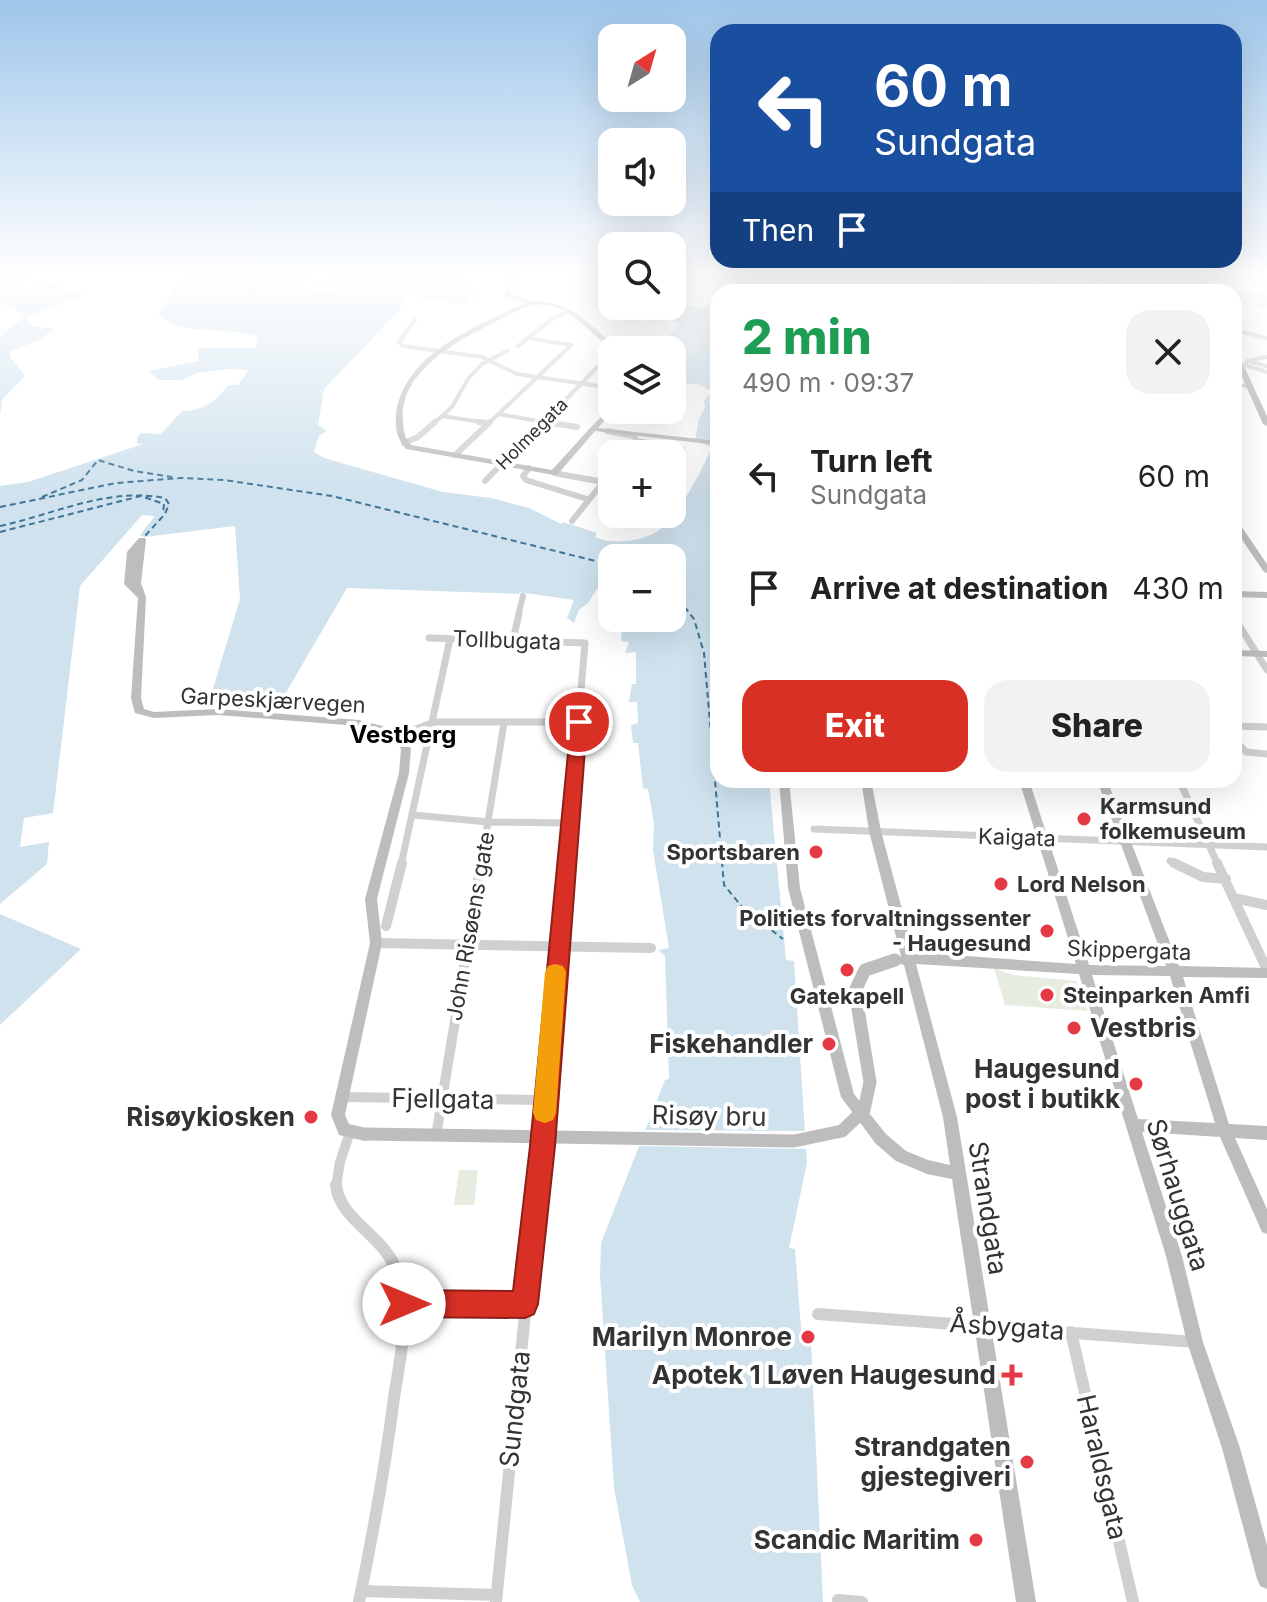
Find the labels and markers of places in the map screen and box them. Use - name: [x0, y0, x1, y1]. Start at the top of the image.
- pin: [545, 688, 613, 756]
- place label: Karmsund folkemuseum: [1100, 793, 1246, 844]
- marker: Karmsund folkemuseum: [1075, 810, 1093, 828]
- place label: Sportsbaren: [667, 839, 800, 865]
- marker: Sportsbaren: [807, 843, 825, 861]
- place label: Lord Nelson: [1017, 871, 1146, 897]
- marker: Lord Nelson: [992, 875, 1010, 893]
- place label: Politiets forvaltningssenter - Haugesund: [739, 905, 1031, 956]
- marker: Politiets forvaltningssenter - Haugesund: [1038, 922, 1056, 940]
- marker: Gatekapell: [838, 961, 856, 979]
- place label: Steinparken Amfi: [1063, 982, 1250, 1008]
- place label: Gatekapell: [790, 983, 904, 1009]
- marker: Steinparken Amfi: [1038, 986, 1056, 1004]
- place label: Vestbris: [1090, 1012, 1196, 1043]
- marker: Vestbris: [1065, 1019, 1083, 1037]
- place label: Fiskehandler: [649, 1028, 813, 1059]
- marker: Fiskehandler: [820, 1035, 838, 1053]
- place label: Haugesund post i butikk: [965, 1053, 1120, 1114]
- marker: Haugesund post i butikk: [1127, 1075, 1145, 1093]
- place label: Risøykiosken: [126, 1101, 295, 1132]
- marker: Risøykiosken: [302, 1108, 320, 1126]
- place label: Marilyn Monroe: [592, 1321, 792, 1352]
- marker: Marilyn Monroe: [799, 1328, 817, 1346]
- place label: Apotek 1 Løven Haugesund: [652, 1359, 996, 1390]
- marker: Apotek 1 Løven Haugesund: [1003, 1366, 1021, 1384]
- place label: Strandgaten gjestegiveri: [854, 1431, 1011, 1492]
- marker: Strandgaten gjestegiveri: [1018, 1453, 1036, 1471]
- place label: Scandic Maritim: [754, 1524, 960, 1555]
- marker: Scandic Maritim: [967, 1531, 985, 1549]

